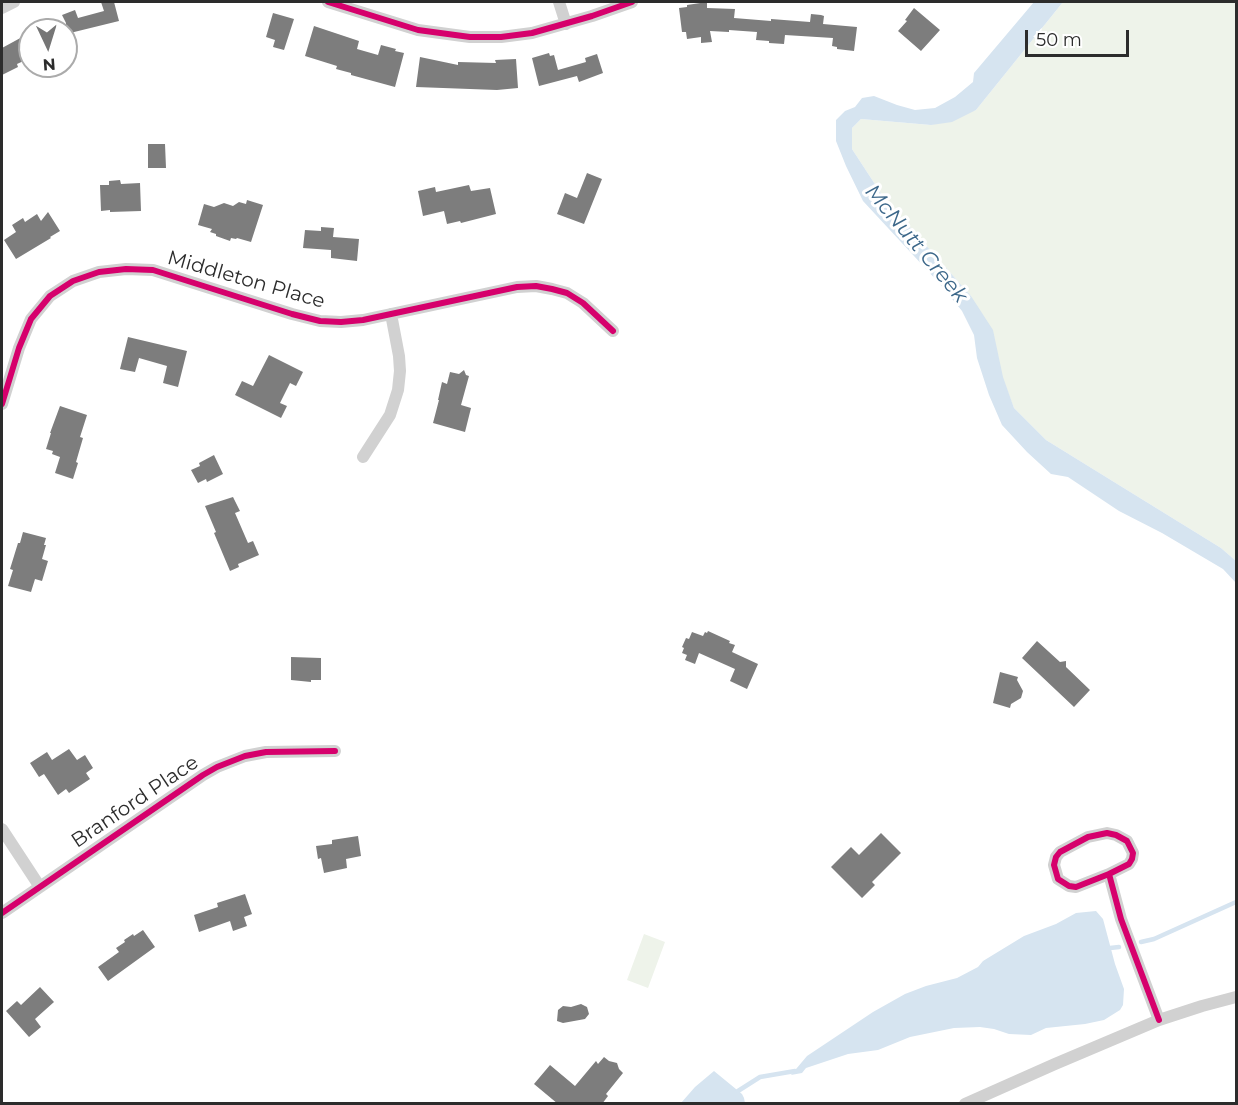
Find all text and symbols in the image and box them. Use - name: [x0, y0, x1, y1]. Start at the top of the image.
- north arrow: [18, 18, 78, 78]
- scale bar: [1028, 18, 1132, 56]
- text: 50 m: [1036, 29, 1082, 51]
- text: N: [42, 55, 56, 74]
- water label: McNutt Creek: [859, 180, 973, 308]
- street label: Middleton Place: [164, 246, 328, 314]
- street label: Branford Place: [67, 751, 203, 853]

